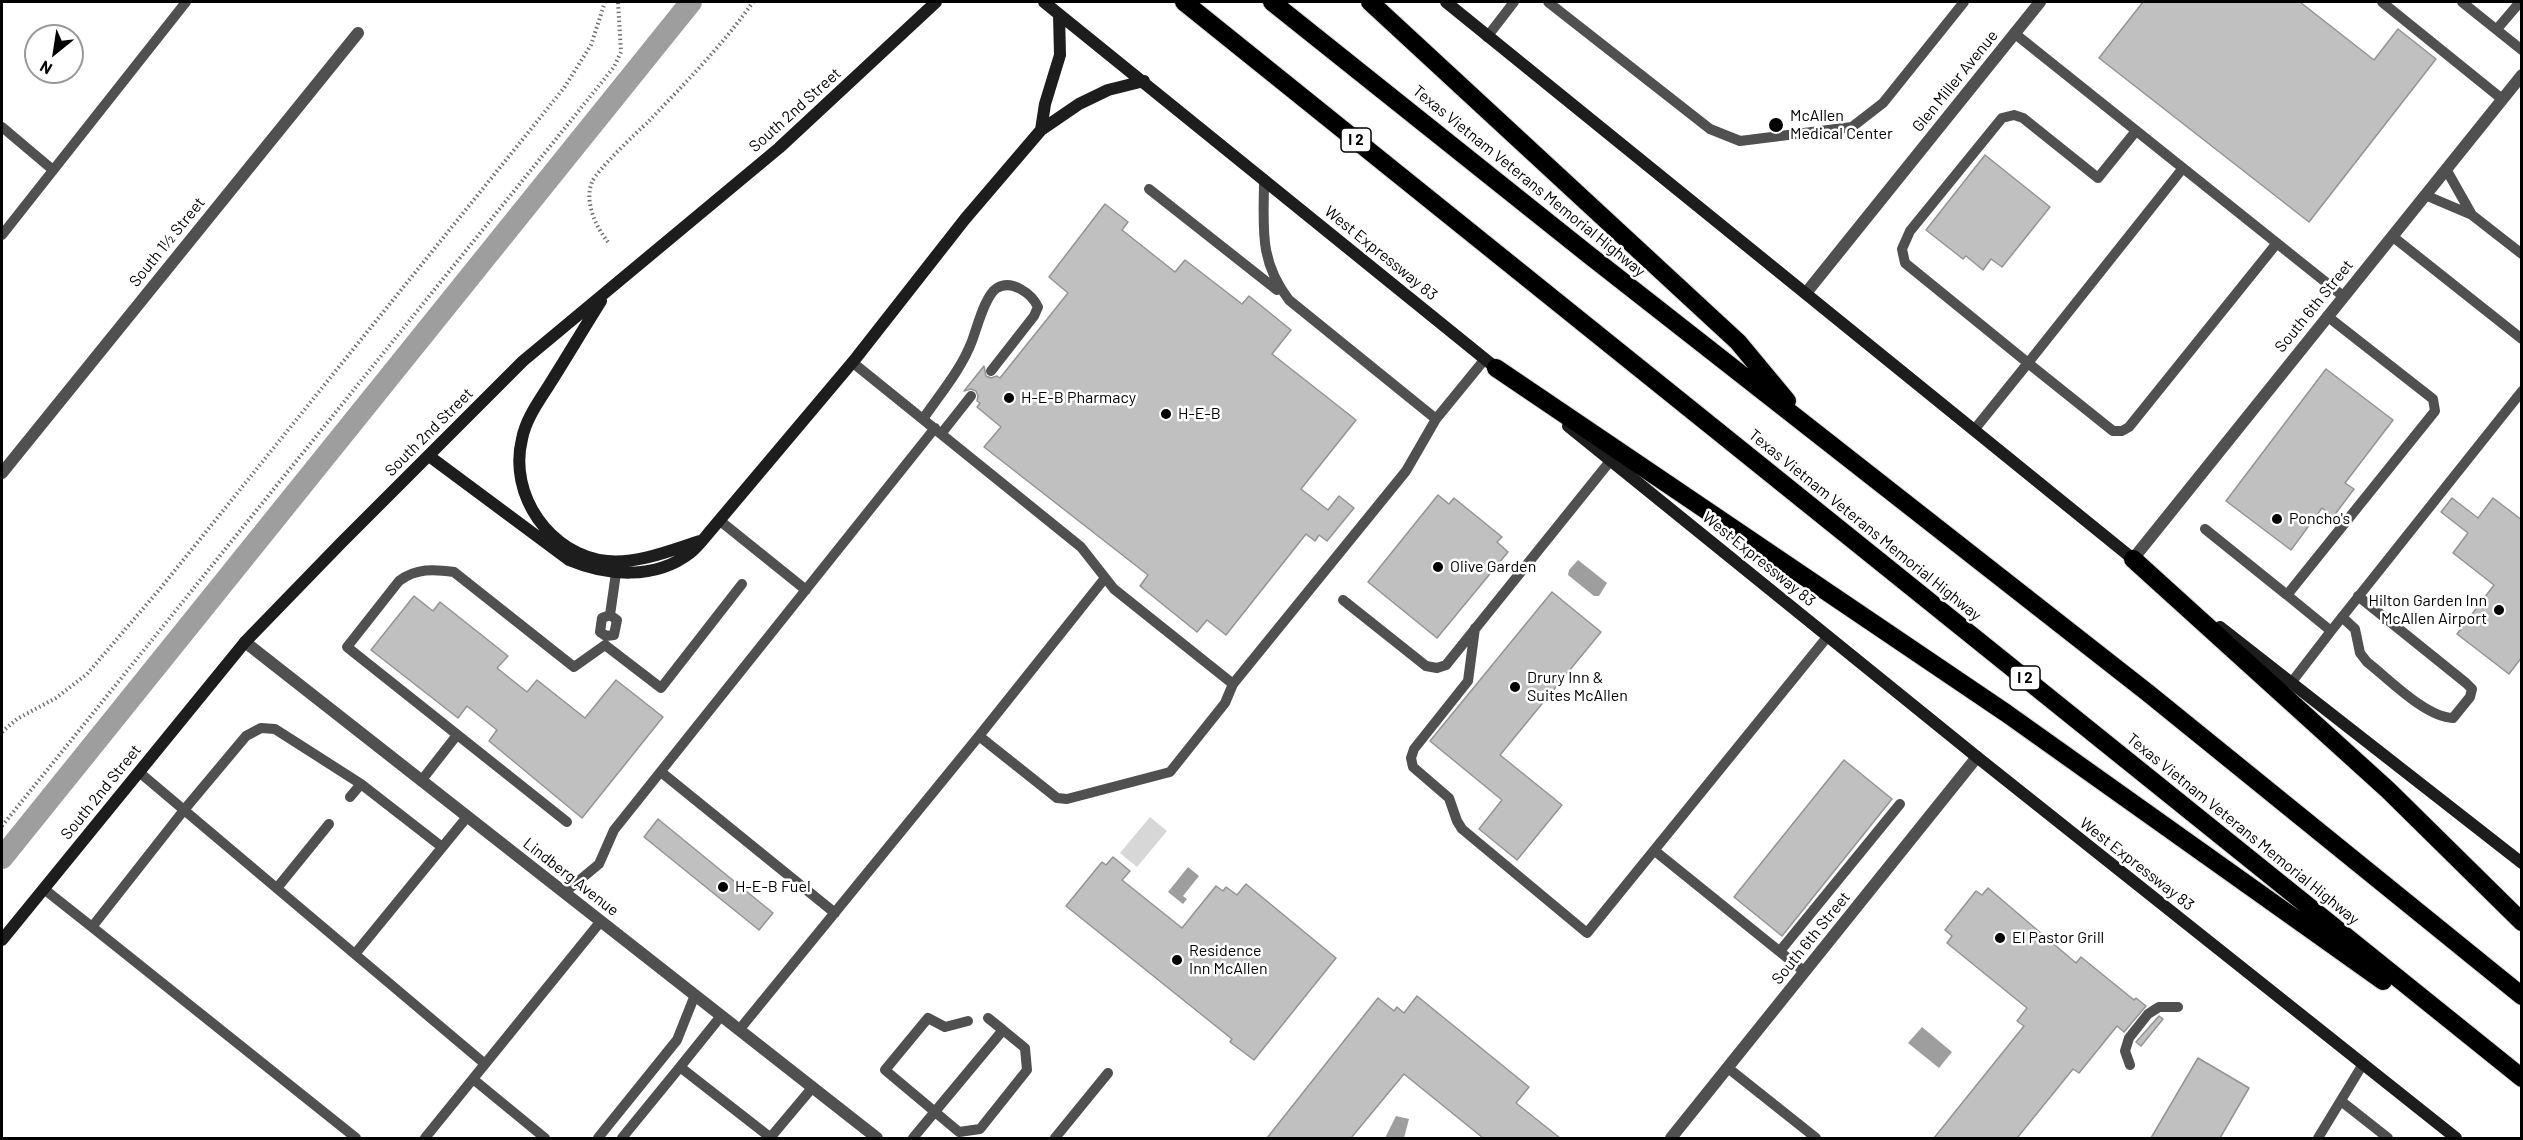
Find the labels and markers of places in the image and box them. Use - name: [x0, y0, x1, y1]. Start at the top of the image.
- place label: McAllen Medical Center: [1790, 106, 1893, 144]
- marker: McAllen Medical Center: [1767, 116, 1785, 134]
- place label: H-E-B Pharmacy: [1021, 388, 1136, 408]
- marker: H-E-B Pharmacy: [1002, 391, 1016, 405]
- place label: H-E-B: [1178, 404, 1221, 424]
- marker: H-E-B: [1159, 407, 1173, 421]
- place label: Poncho's: [2289, 509, 2350, 529]
- marker: Poncho's: [2270, 512, 2284, 526]
- place label: Olive Garden: [1450, 557, 1536, 577]
- marker: Olive Garden: [1431, 560, 1445, 574]
- place label: Hilton Garden Inn McAllen Airport: [2369, 591, 2487, 629]
- marker: Hilton Garden Inn McAllen Airport: [2492, 603, 2506, 617]
- place label: Drury Inn & Suites McAllen: [1527, 668, 1628, 706]
- marker: Drury Inn & Suites McAllen: [1508, 680, 1522, 694]
- place label: H-E-B Fuel: [735, 877, 811, 897]
- marker: H-E-B Fuel: [716, 880, 730, 894]
- place label: El Pastor Grill: [2012, 928, 2104, 948]
- marker: El Pastor Grill: [1993, 931, 2007, 945]
- place label: Residence Inn McAllen: [1189, 941, 1268, 979]
- marker: Residence Inn McAllen: [1170, 953, 1184, 967]

